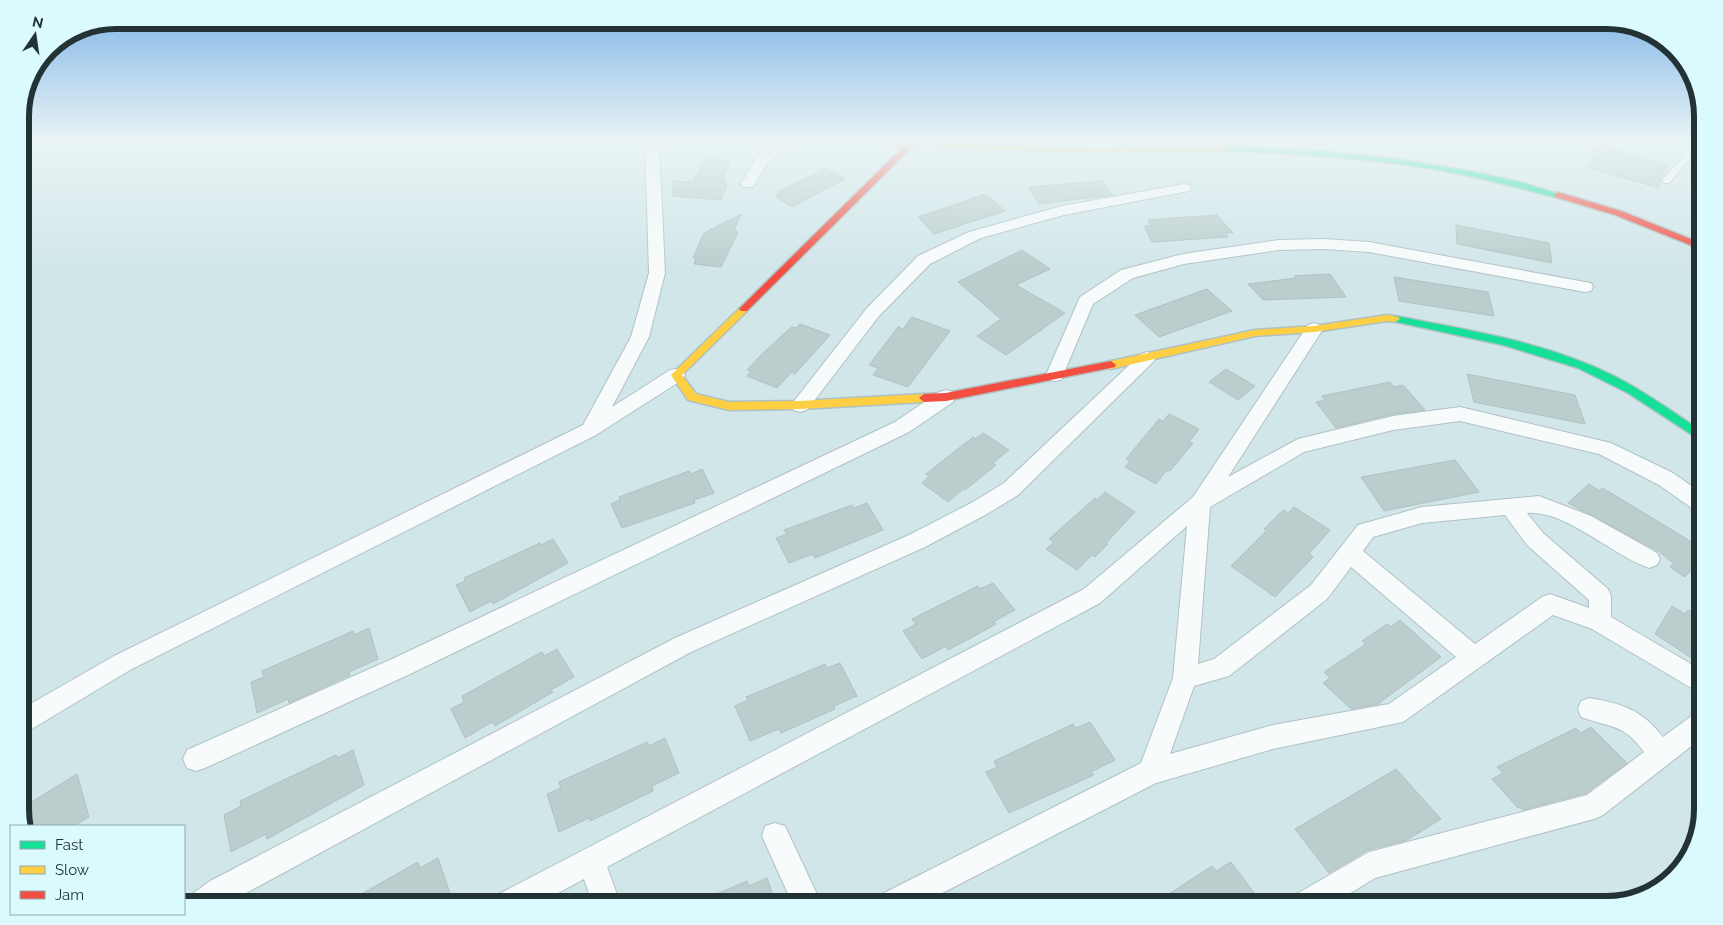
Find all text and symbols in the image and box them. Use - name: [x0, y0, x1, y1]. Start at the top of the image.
- north arrow: [10, 10, 60, 60]
- text: N: [31, 13, 45, 31]
- legend: [10, 825, 185, 915]
- text: Fast: [55, 836, 83, 854]
- text: Slow: [55, 861, 89, 879]
- text: Jam: [55, 886, 84, 904]

